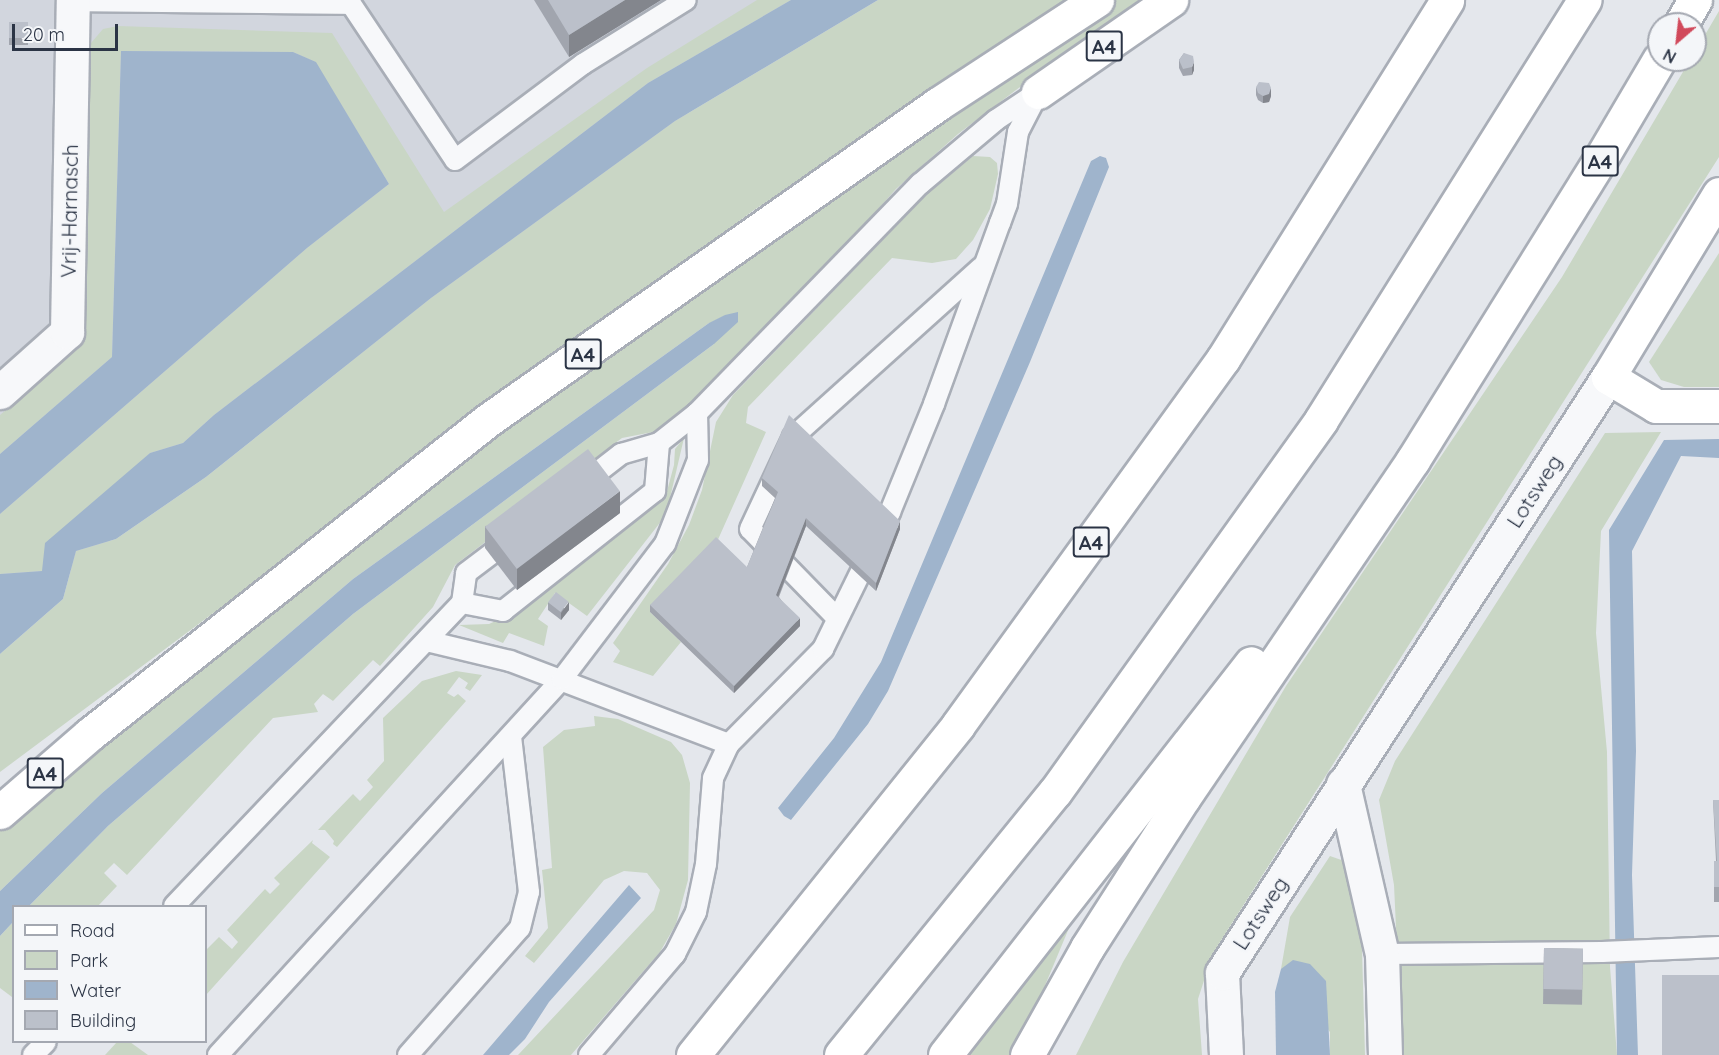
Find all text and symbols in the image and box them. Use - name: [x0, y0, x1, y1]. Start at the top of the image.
- scale bar: [15, 12, 122, 50]
- north arrow: [1647, 12, 1707, 72]
- text: 20 m: [23, 23, 65, 46]
- road number: A4: [1084, 29, 1124, 63]
- text: N: [1660, 45, 1679, 68]
- street label: Vrij-Harnasch: [55, 144, 83, 278]
- road number: A4: [1580, 144, 1620, 178]
- road number: A4: [564, 337, 602, 371]
- street label: Lotsweg: [1501, 450, 1567, 532]
- road number: A4: [1072, 525, 1110, 559]
- road number: A4: [26, 756, 64, 790]
- street label: Lotsweg: [1227, 872, 1293, 954]
- legend: [12, 905, 207, 1043]
- text: Road: [70, 919, 115, 942]
- text: Park: [70, 949, 108, 972]
- text: Water: [70, 979, 121, 1002]
- text: Building: [70, 1009, 136, 1032]

